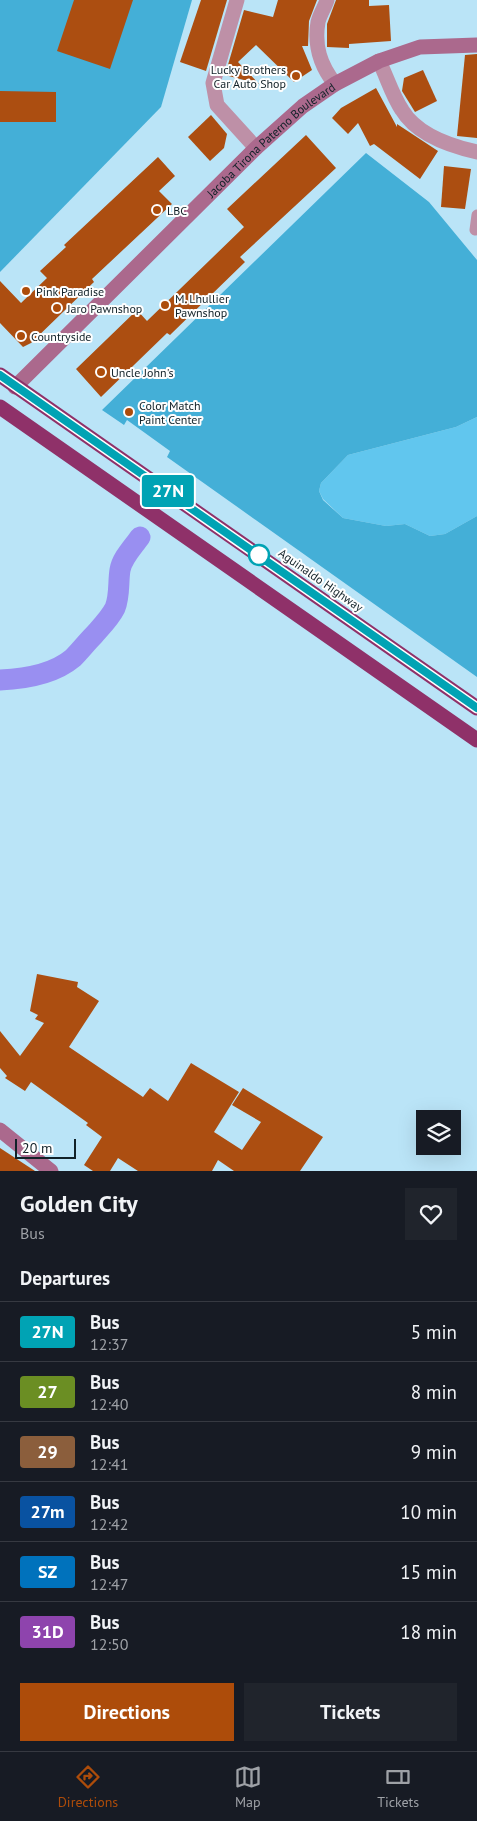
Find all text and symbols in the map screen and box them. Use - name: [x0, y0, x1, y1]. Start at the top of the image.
- place label: Lucky Brothers Car Auto Shop: [211, 62, 286, 91]
- marker: Lucky Brothers Car Auto Shop: [290, 70, 302, 82]
- street label: Jacoba Tirona Paterno Boulevard: [203, 79, 338, 201]
- place label: LBC: [167, 203, 187, 218]
- marker: LBC: [151, 204, 163, 216]
- place label: Pink Paradise: [36, 284, 104, 299]
- marker: Pink Paradise: [20, 285, 32, 297]
- place label: M. Lhullier Pawnshop: [175, 291, 229, 320]
- marker: M. Lhullier Pawnshop: [159, 299, 171, 311]
- place label: Jaro Pawnshop: [66, 301, 142, 316]
- marker: Jaro Pawnshop: [51, 302, 63, 314]
- place label: Countryside: [31, 329, 91, 344]
- marker: Countryside: [15, 330, 27, 342]
- place label: Uncle John's: [111, 365, 174, 380]
- marker: Uncle John's: [95, 366, 107, 378]
- place label: Color Match Paint Center: [139, 398, 202, 427]
- marker: Color Match Paint Center: [123, 406, 135, 418]
- line badge: 27N: [139, 475, 197, 507]
- text: 27N: [152, 479, 184, 502]
- unlabelled marker: [248, 544, 270, 566]
- street label: Aguinaldo Highway: [276, 545, 366, 615]
- map controls: [416, 1110, 461, 1155]
- button: layers: [416, 1110, 461, 1155]
- scale bar: [15, 1136, 76, 1159]
- text: 20 m: [22, 1139, 52, 1157]
- text: Golden City: [20, 1188, 138, 1219]
- button: heart: [405, 1188, 457, 1240]
- text: Bus: [20, 1223, 45, 1243]
- text: Departures: [20, 1266, 110, 1290]
- text: Bus: [90, 1310, 119, 1334]
- text: 27N: [31, 1320, 64, 1343]
- text: 5 min: [411, 1320, 457, 1344]
- text: 12:37: [90, 1334, 128, 1354]
- text: Bus: [90, 1370, 119, 1394]
- text: 27: [37, 1380, 58, 1403]
- text: 8 min: [411, 1380, 457, 1404]
- text: 12:40: [90, 1394, 128, 1414]
- text: Bus: [90, 1430, 119, 1454]
- text: 29: [37, 1440, 58, 1463]
- text: 9 min: [411, 1440, 457, 1464]
- text: 12:41: [90, 1454, 128, 1474]
- text: Bus: [90, 1490, 119, 1514]
- text: 27m: [31, 1500, 64, 1523]
- text: 10 min: [400, 1500, 457, 1524]
- text: 12:42: [90, 1514, 128, 1534]
- text: Bus: [90, 1550, 119, 1574]
- text: SZ: [38, 1560, 57, 1583]
- text: 15 min: [400, 1560, 457, 1584]
- text: 12:47: [90, 1574, 128, 1594]
- text: Bus: [90, 1610, 119, 1634]
- text: 31D: [31, 1620, 64, 1643]
- text: 18 min: [400, 1620, 457, 1644]
- text: 12:50: [90, 1634, 128, 1654]
- button: Directions: [20, 1683, 234, 1741]
- button: Tickets: [244, 1683, 457, 1741]
- tab: Directions: [58, 1763, 118, 1811]
- tab: Map: [234, 1763, 262, 1811]
- tab: Tickets: [377, 1763, 419, 1811]

